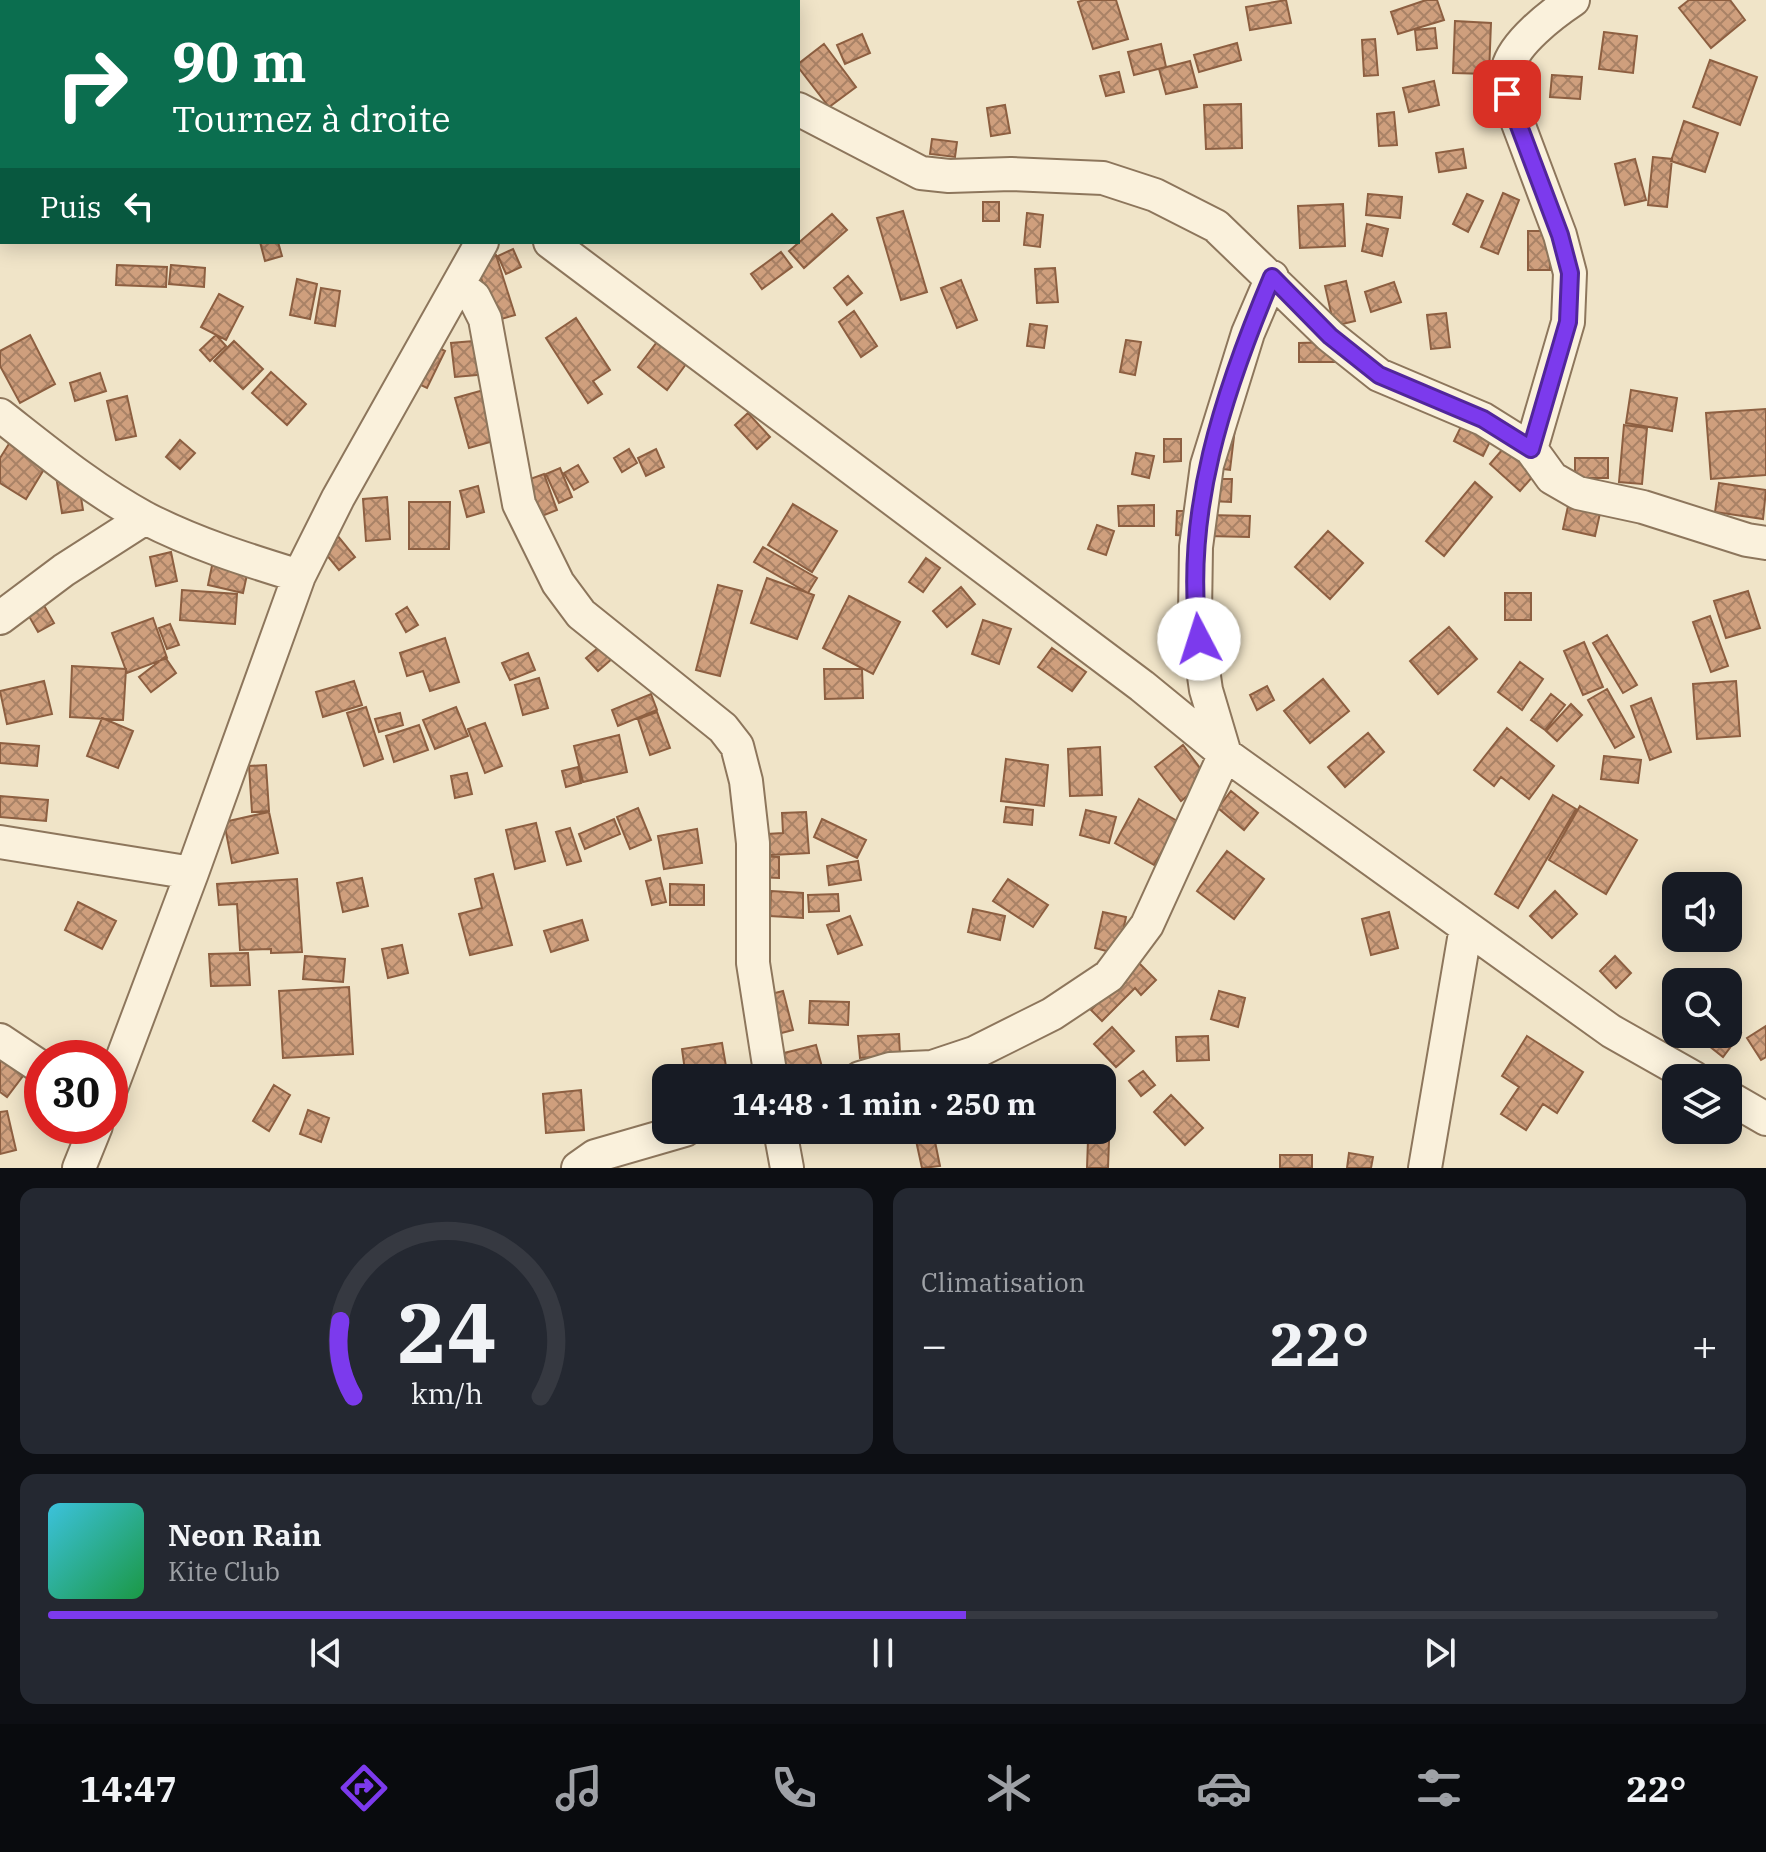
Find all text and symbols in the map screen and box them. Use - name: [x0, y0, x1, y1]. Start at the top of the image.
- text: 90 m: [172, 25, 307, 97]
- icon: right: [40, 32, 144, 136]
- pin: [1473, 60, 1541, 128]
- icon: arrive: [1485, 72, 1529, 116]
- text: Tournez à droite: [172, 95, 451, 142]
- icon: left: [117, 184, 161, 228]
- text: Puis: [40, 187, 101, 226]
- position arrow: [1157, 597, 1241, 681]
- map controls: [1662, 872, 1742, 1144]
- button: sound: [1662, 872, 1742, 952]
- button: search: [1662, 968, 1742, 1048]
- speed limit sign: 30: [24, 1040, 128, 1144]
- button: layers: [1662, 1064, 1742, 1144]
- text: 14:48 · 1 min · 250 m: [732, 1084, 1036, 1123]
- text: Climatisation: [921, 1265, 1085, 1299]
- text: 24: [397, 1278, 496, 1386]
- text: 22°: [1269, 1304, 1370, 1383]
- text: −: [921, 1316, 947, 1373]
- text: +: [1692, 1316, 1718, 1373]
- text: km/h: [410, 1375, 483, 1412]
- text: Neon Rain: [168, 1515, 322, 1554]
- text: Kite Club: [168, 1554, 280, 1588]
- icon: previous: [304, 1631, 348, 1675]
- icon: pause: [861, 1631, 905, 1675]
- icon: next: [1418, 1631, 1462, 1675]
- icon: directions: [336, 1760, 392, 1816]
- icon: music: [551, 1760, 607, 1816]
- icon: phone: [766, 1760, 822, 1816]
- icon: climate: [981, 1760, 1037, 1816]
- icon: car: [1196, 1760, 1252, 1816]
- icon: filters: [1411, 1760, 1467, 1816]
- text: 14:47: [80, 1765, 177, 1812]
- text: 22°: [1626, 1765, 1686, 1812]

